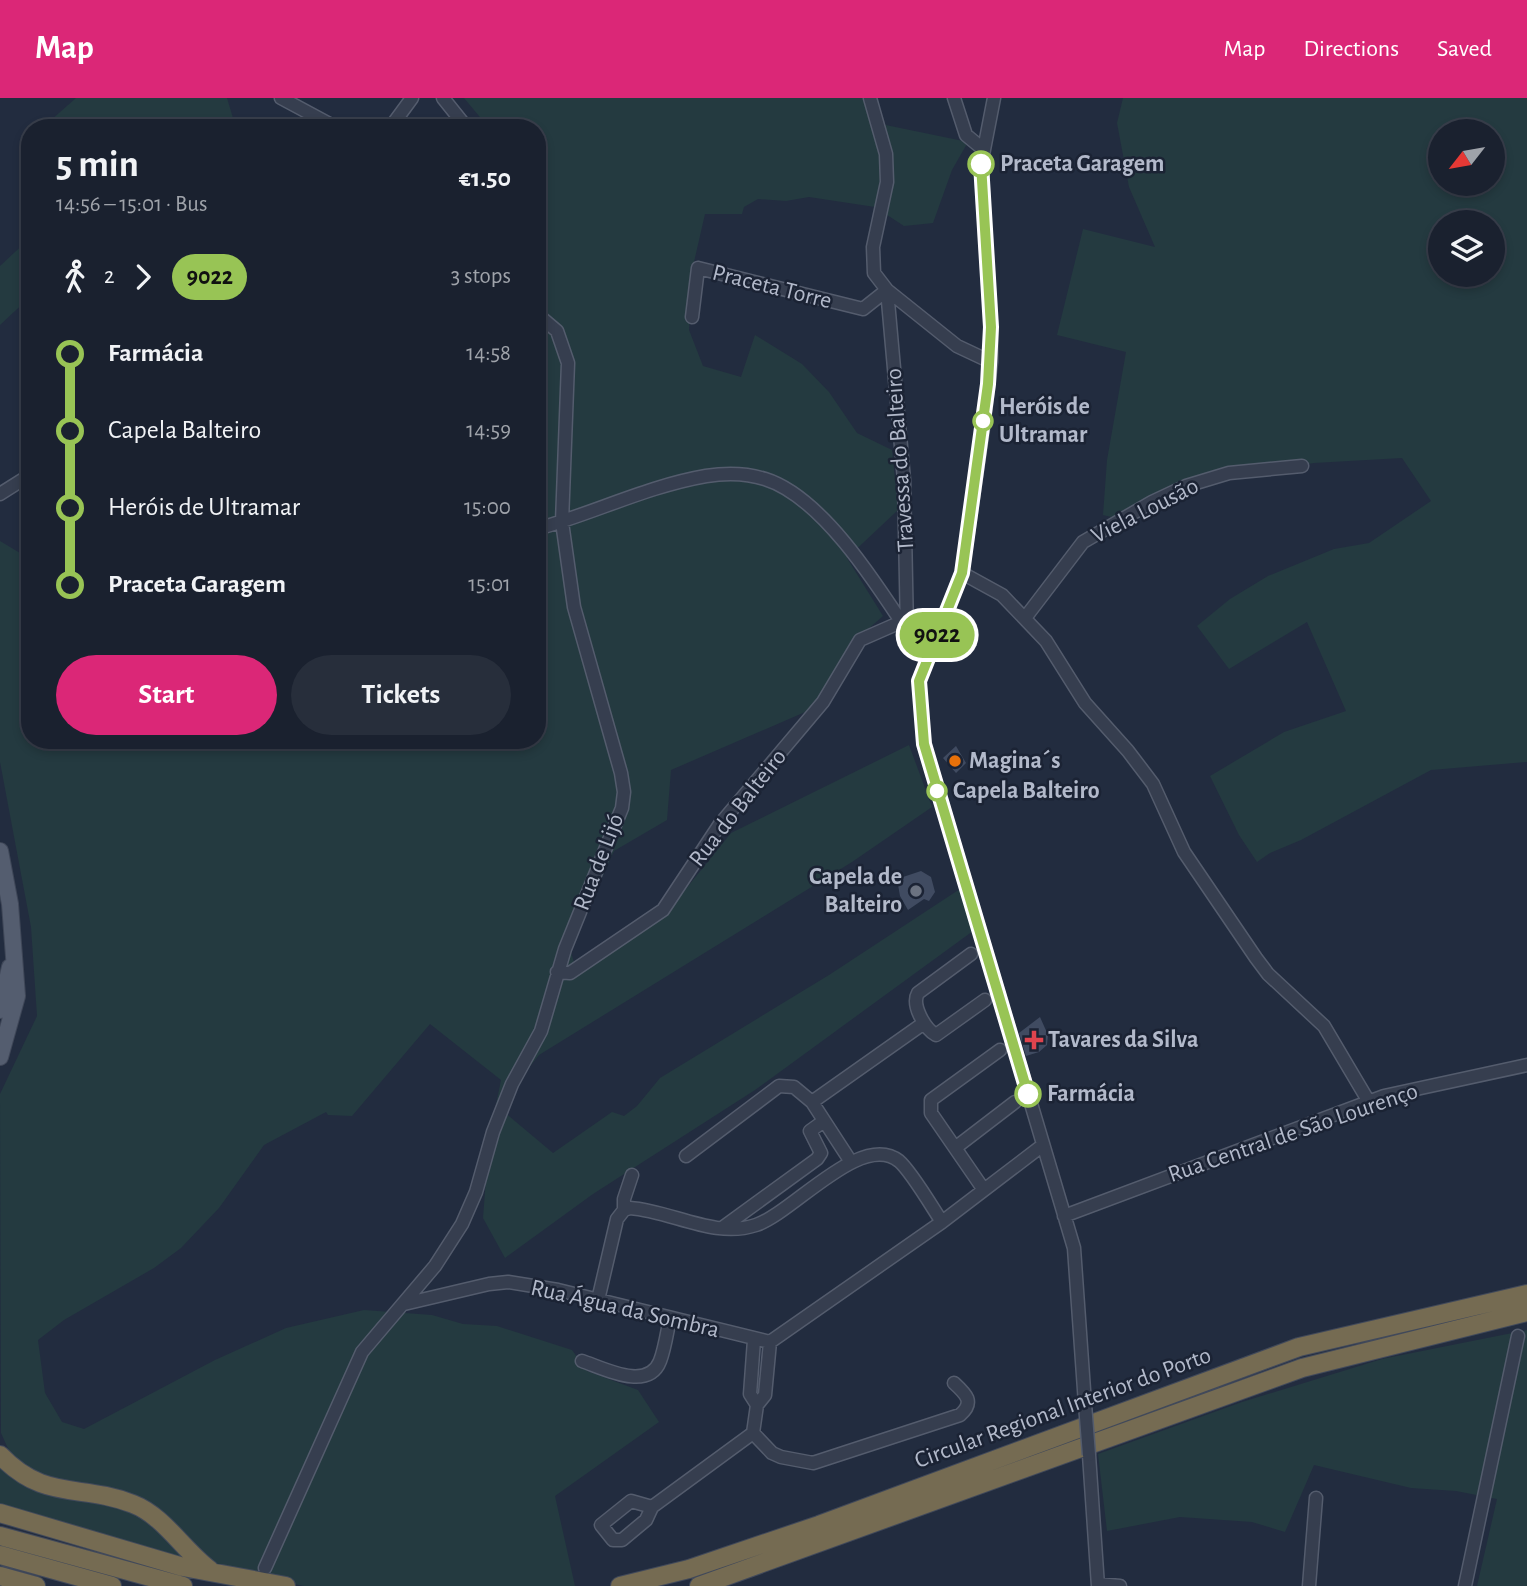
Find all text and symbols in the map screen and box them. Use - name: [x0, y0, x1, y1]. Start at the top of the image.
- text: Map: [35, 32, 94, 65]
- text: Map: [1223, 37, 1265, 61]
- text: Directions: [1303, 37, 1399, 61]
- text: Saved: [1437, 37, 1492, 61]
- north arrow: [1428, 119, 1505, 196]
- map controls: [1428, 119, 1505, 287]
- text: 5 min: [56, 146, 139, 184]
- marker: Praceta Garagem: [968, 151, 994, 177]
- place label: Praceta Garagem: [1000, 152, 1164, 176]
- text: €1.50: [459, 165, 511, 191]
- text: 14:56 – 15:01 · Bus: [56, 193, 208, 216]
- button: layers: [1428, 210, 1505, 287]
- icon: walk: [56, 258, 94, 296]
- icon: forward: [124, 258, 162, 296]
- street label: Praceta Torre: [710, 261, 834, 313]
- text: 2: [104, 265, 114, 288]
- text: 9022: [186, 265, 233, 289]
- text: 3 stops: [451, 265, 511, 288]
- text: Farmácia: [108, 340, 203, 366]
- text: 14:58: [466, 342, 511, 365]
- street label: Travessa do Balteiro: [882, 367, 918, 553]
- place label: Heróis de Ultramar: [999, 395, 1090, 447]
- marker: Heróis de Ultramar: [973, 411, 993, 431]
- text: Capela Balteiro: [108, 417, 261, 443]
- text: 14:59: [466, 419, 511, 442]
- street label: Viela Lousão: [1088, 474, 1202, 548]
- text: Heróis de Ultramar: [108, 494, 300, 520]
- text: 15:00: [464, 496, 511, 519]
- text: Praceta Garagem: [108, 571, 286, 597]
- text: 15:01: [468, 573, 511, 596]
- line badge: 9022: [888, 612, 986, 658]
- text: 9022: [914, 623, 960, 647]
- button: Start: [56, 655, 277, 735]
- button: Tickets: [291, 655, 511, 735]
- street label: Rua do Balteiro: [685, 745, 791, 871]
- place label: Magina´s: [969, 749, 1061, 773]
- marker: Magina´s: [947, 753, 963, 769]
- place label: Capela Balteiro: [953, 779, 1100, 803]
- marker: Capela Balteiro: [927, 781, 947, 801]
- street label: Rua de Lijó: [570, 810, 628, 914]
- place label: Capela de Balteiro: [809, 865, 902, 917]
- marker: Capela de Balteiro: [908, 883, 924, 899]
- place label: Tavares da Silva: [1048, 1028, 1198, 1052]
- marker: Tavares da Silva: [1026, 1032, 1042, 1048]
- street label: Rua Central de São Lourenço: [1165, 1079, 1421, 1187]
- marker: Farmácia: [1015, 1081, 1041, 1107]
- place label: Farmácia: [1047, 1082, 1135, 1106]
- street label: Rua Água da Sombra: [528, 1274, 722, 1342]
- street label: Circular Regional Interior do Porto: [912, 1343, 1214, 1473]

